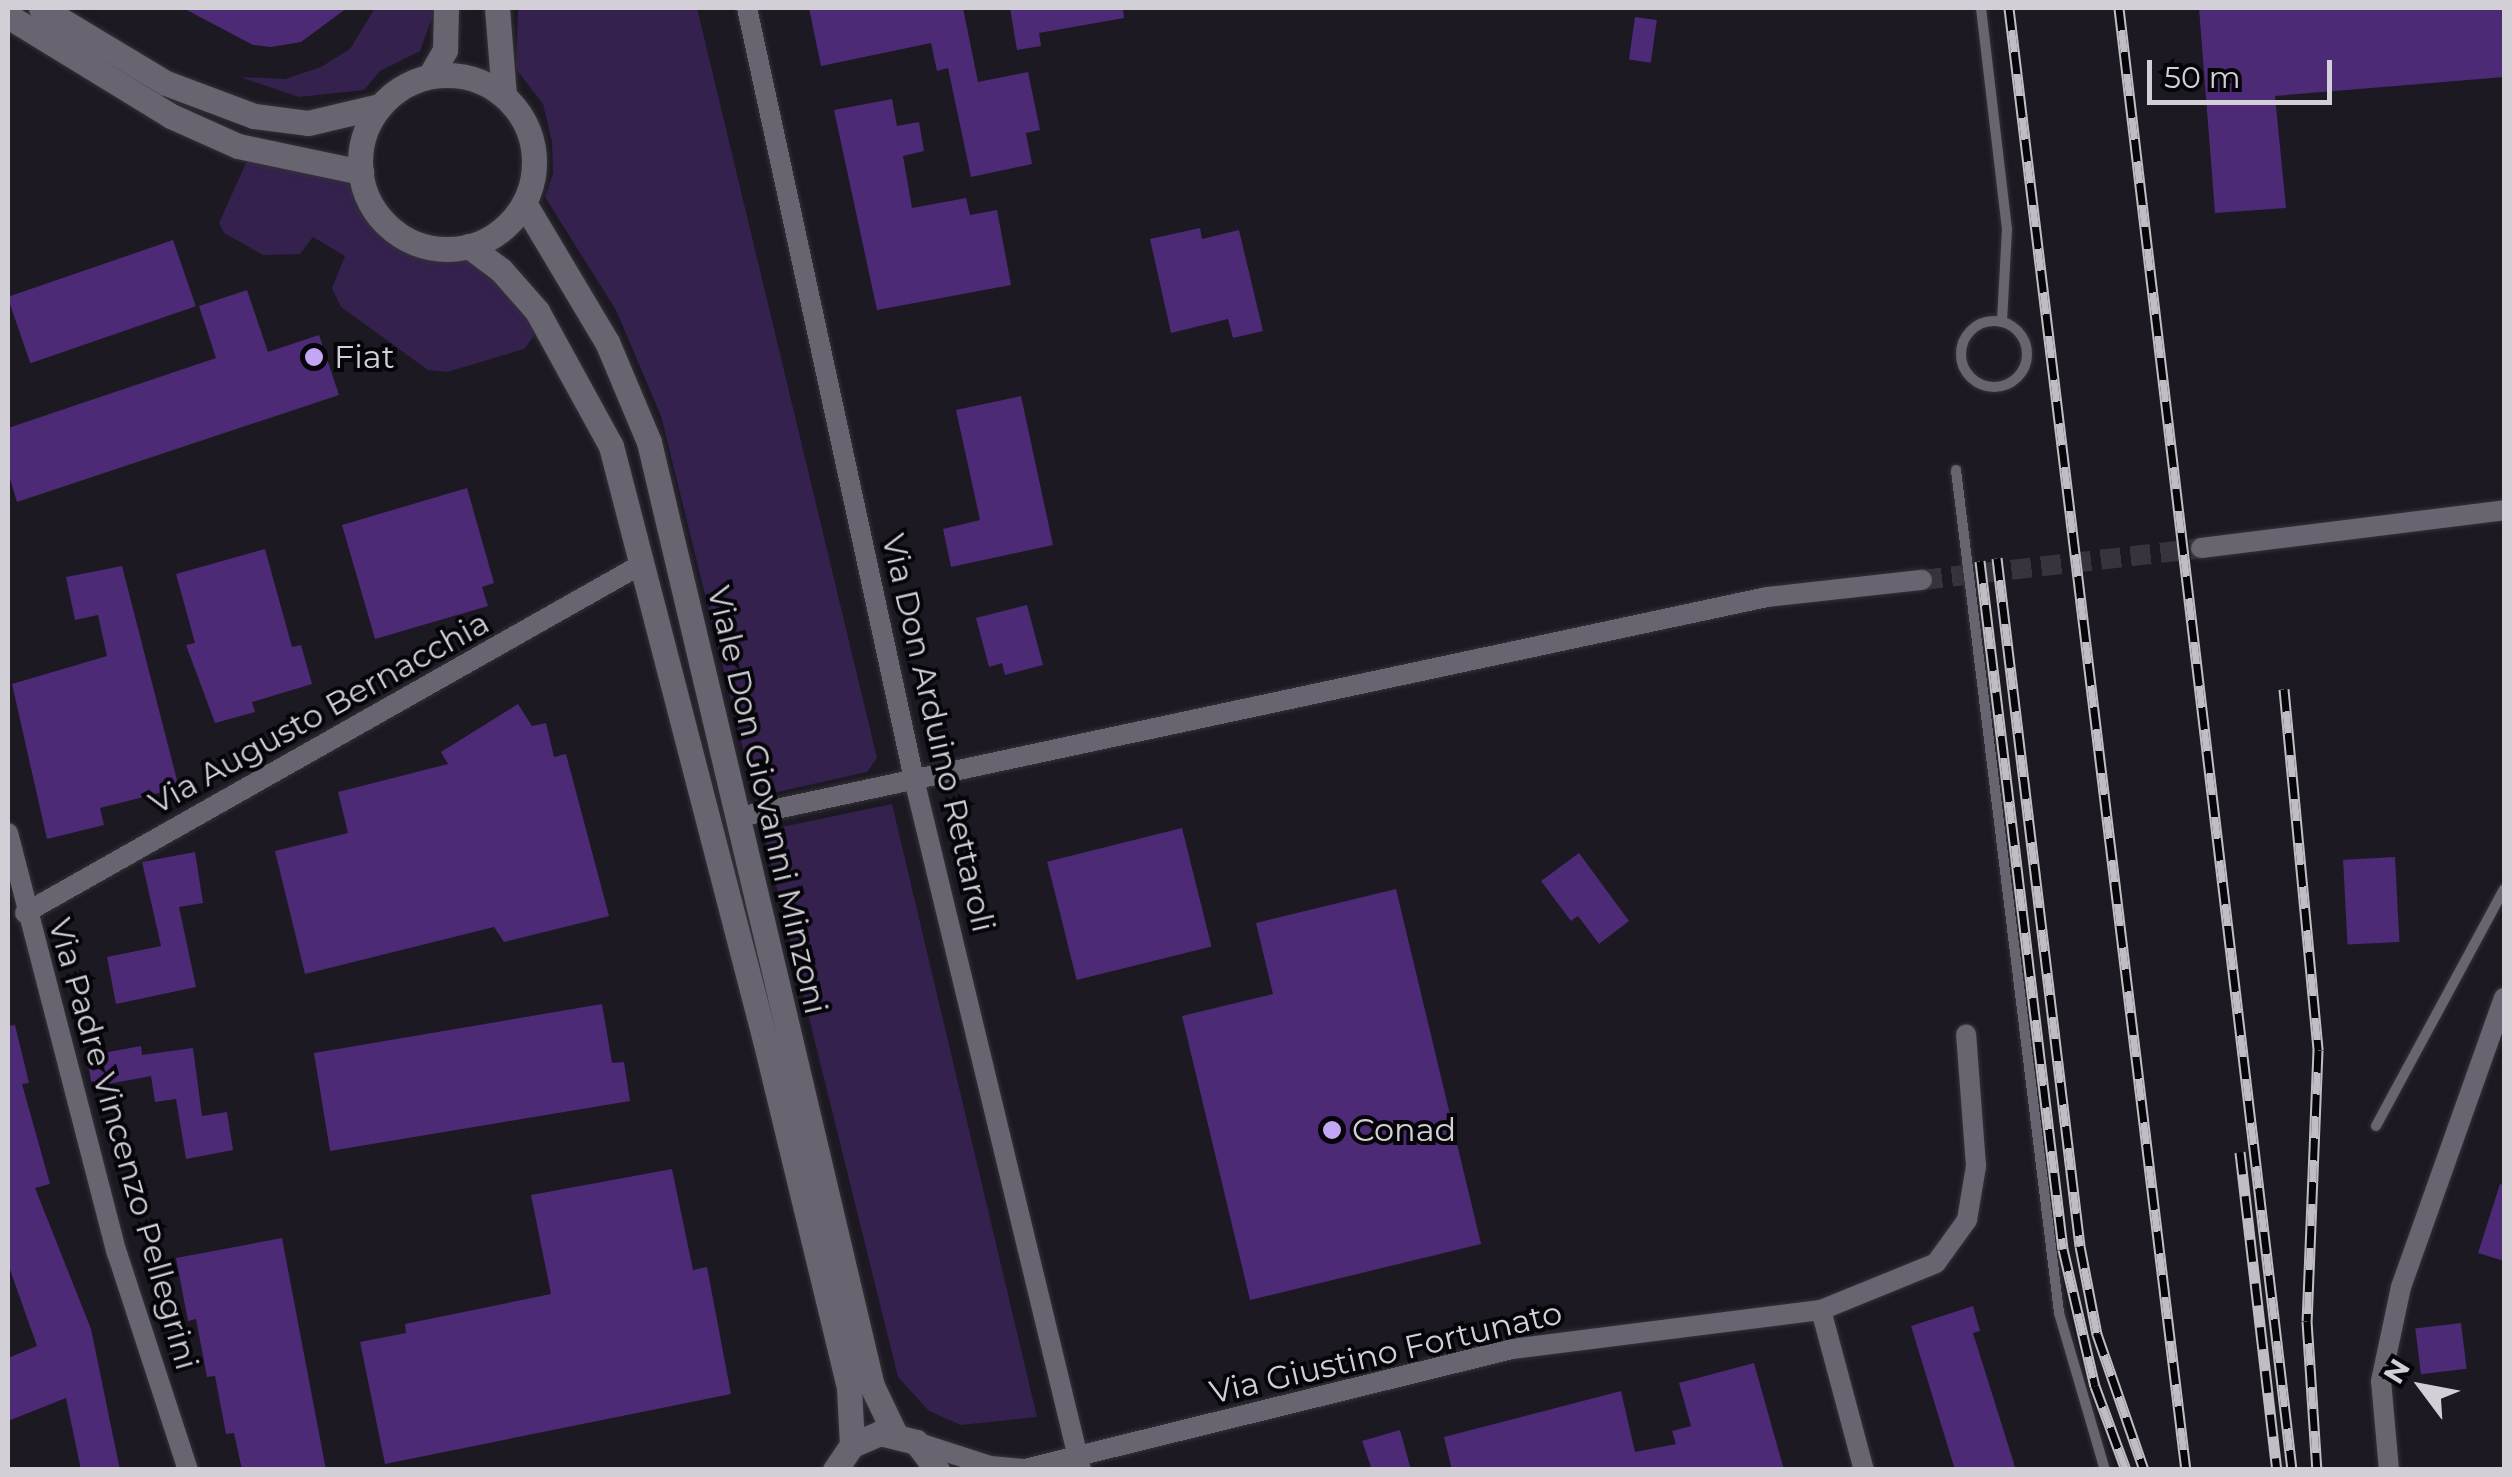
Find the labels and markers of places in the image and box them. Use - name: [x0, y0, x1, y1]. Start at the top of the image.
- place label: Fiat: [334, 338, 395, 376]
- marker: Fiat: [303, 346, 325, 368]
- place label: Conad: [1352, 1111, 1456, 1149]
- marker: Conad: [1321, 1119, 1343, 1141]

